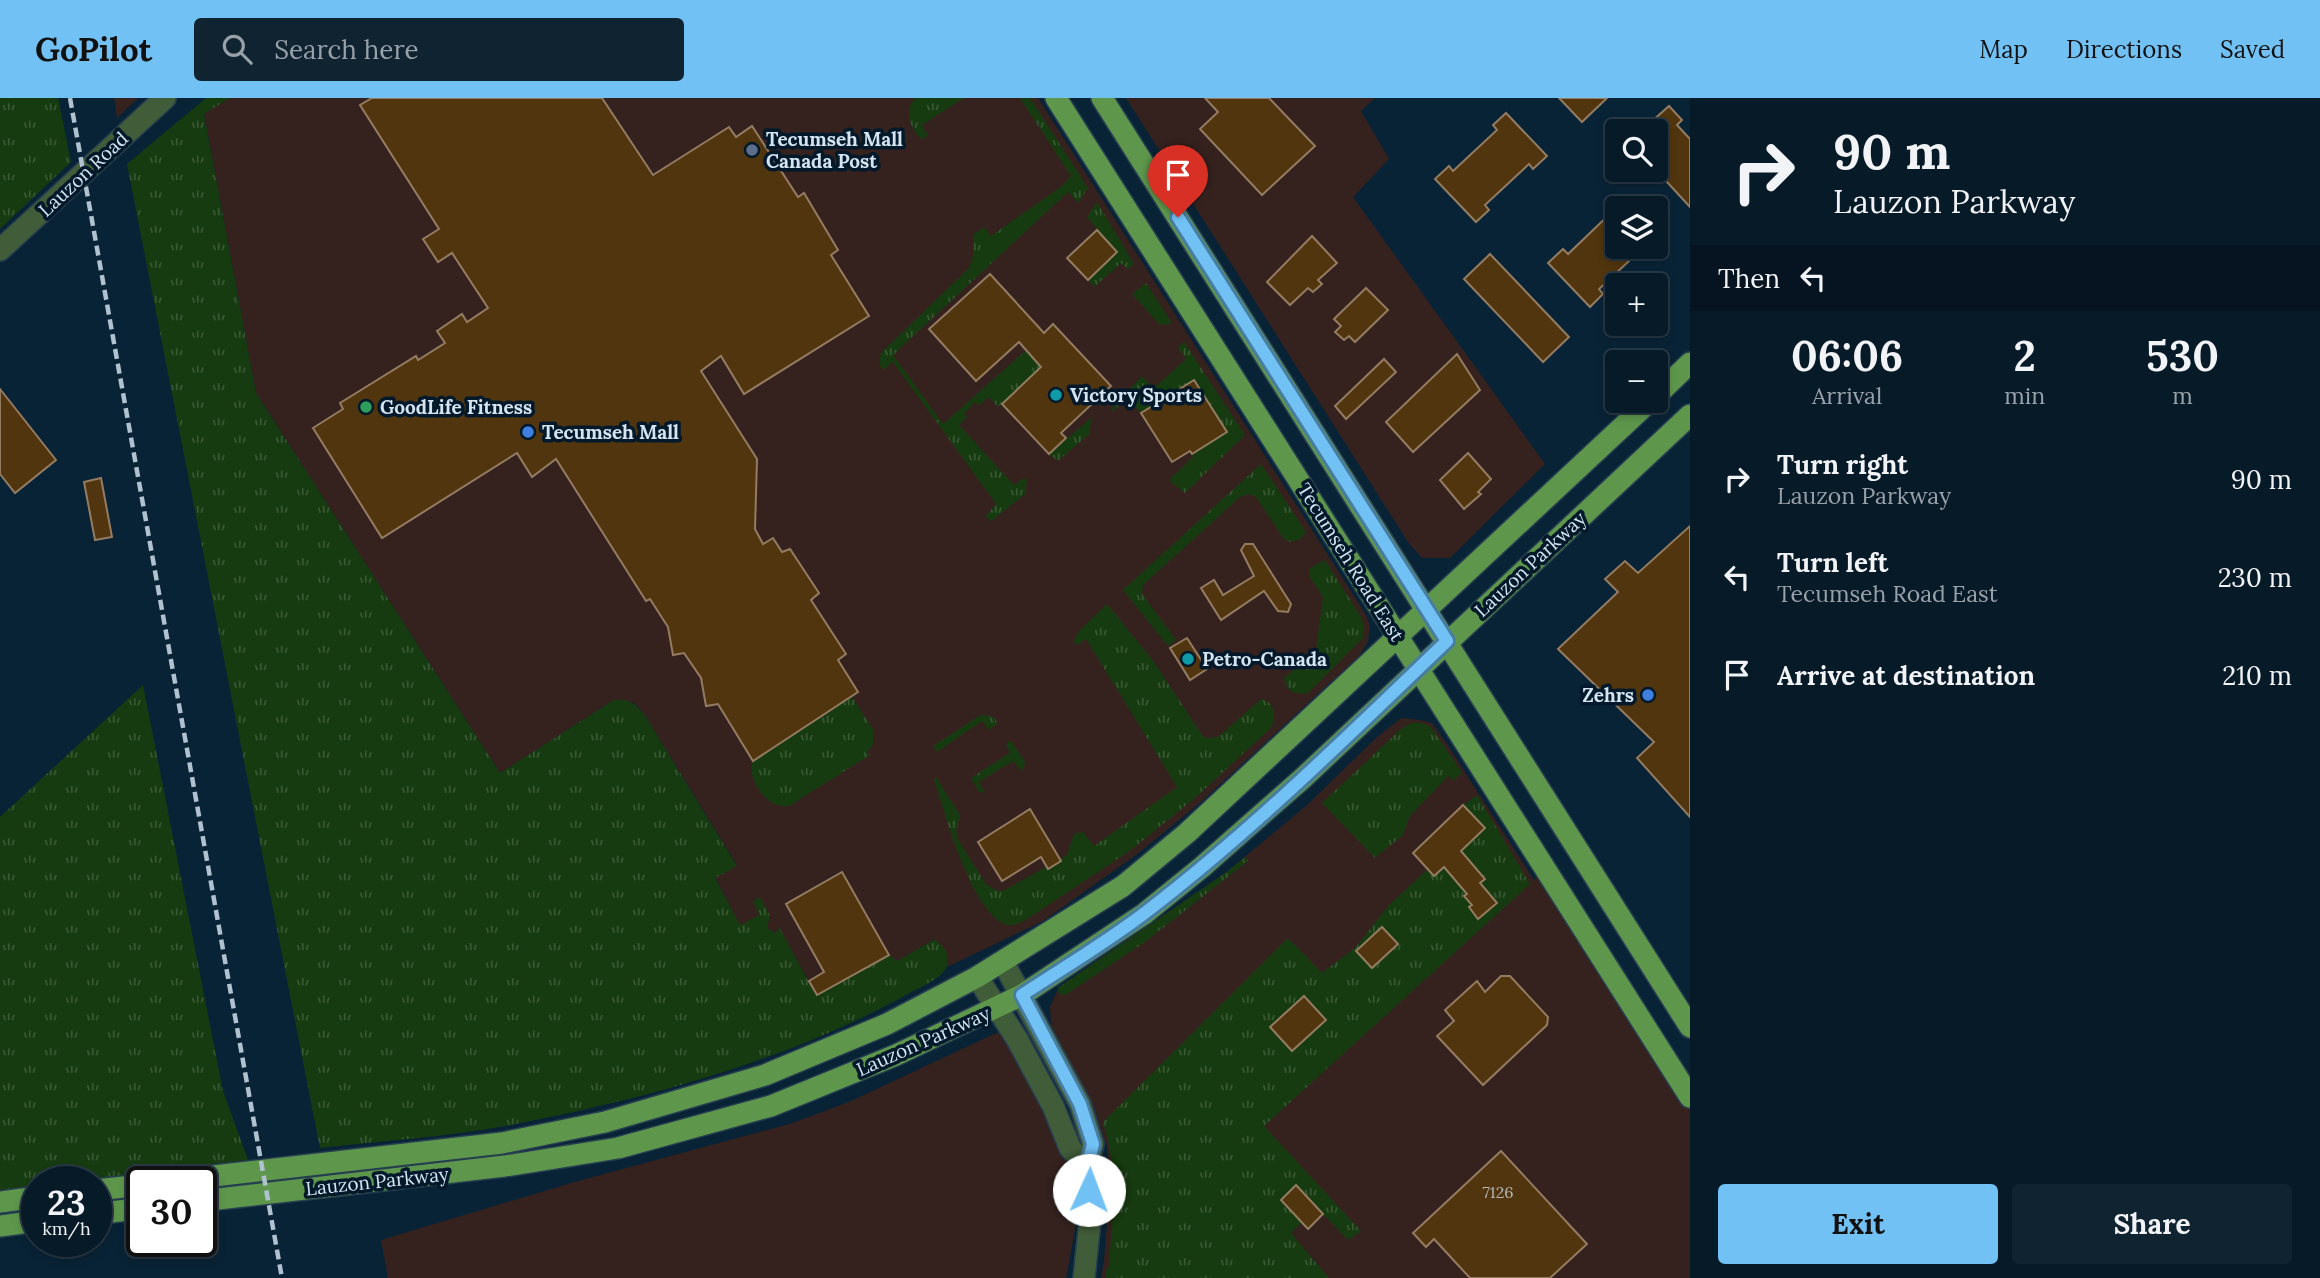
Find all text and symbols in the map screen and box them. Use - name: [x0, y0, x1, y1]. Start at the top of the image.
- search box: [194, 18, 684, 81]
- text: GoPilot: [35, 28, 152, 70]
- icon: search: [218, 30, 256, 68]
- text: Search here: [274, 33, 419, 66]
- text: Map: [1979, 34, 2028, 65]
- text: Directions: [2066, 34, 2182, 65]
- text: Saved: [2220, 34, 2285, 65]
- map controls: [1605, 119, 1668, 413]
- button: search: [1605, 119, 1668, 182]
- text: 90 m: [1833, 120, 1950, 182]
- street label: Lauzon Road: [33, 126, 133, 222]
- icon: right: [1718, 126, 1809, 217]
- place label: Tecumseh Mall Canada Post: [766, 127, 903, 173]
- marker: Tecumseh Mall Canada Post: [744, 142, 760, 158]
- pin: [1148, 145, 1208, 217]
- icon: arrive: [1159, 156, 1197, 194]
- text: Lauzon Parkway: [1833, 181, 2075, 222]
- button: layers: [1605, 196, 1668, 259]
- icon: left: [1794, 259, 1832, 297]
- text: Then: [1718, 262, 1780, 295]
- button: +: [1605, 273, 1668, 336]
- text: 06:06: [1791, 329, 1903, 383]
- text: 2: [2013, 329, 2036, 383]
- text: 530: [2146, 329, 2219, 383]
- button: −: [1605, 350, 1668, 413]
- text: Arrival: [1812, 381, 1882, 410]
- text: min: [2004, 381, 2045, 410]
- text: m: [2172, 381, 2193, 410]
- place label: Victory Sports: [1070, 383, 1202, 407]
- marker: Victory Sports: [1048, 387, 1064, 403]
- place label: GoodLife Fitness: [380, 395, 532, 419]
- marker: GoodLife Fitness: [358, 399, 374, 415]
- place label: Tecumseh Mall: [542, 420, 679, 444]
- marker: Tecumseh Mall: [520, 424, 536, 440]
- text: Turn right: [1777, 448, 1908, 481]
- icon: right: [1718, 460, 1756, 498]
- text: 90 m: [2231, 463, 2292, 496]
- street label: Tecumseh Road East: [1293, 478, 1410, 646]
- text: Lauzon Parkway: [1777, 481, 1951, 510]
- street label: Lauzon Parkway: [1469, 506, 1591, 622]
- text: Turn left: [1777, 546, 1888, 579]
- icon: left: [1718, 558, 1756, 596]
- text: 230 m: [2218, 561, 2292, 594]
- text: Tecumseh Road East: [1777, 579, 1998, 608]
- place label: Petro-Canada: [1202, 647, 1327, 671]
- marker: Petro-Canada: [1180, 651, 1196, 667]
- icon: arrive: [1718, 656, 1756, 694]
- text: Arrive at destination: [1777, 659, 2035, 692]
- text: 210 m: [2222, 659, 2292, 692]
- place label: Zehrs: [1582, 683, 1634, 707]
- marker: Zehrs: [1640, 687, 1656, 703]
- street label: Lauzon Parkway: [852, 1001, 994, 1081]
- position arrow: [1052, 1153, 1126, 1227]
- street label: Lauzon Parkway: [304, 1162, 450, 1200]
- speed limit sign: 30: [126, 1166, 217, 1257]
- text: 23: [47, 1180, 86, 1225]
- house number: 7126: [1482, 1182, 1514, 1202]
- button: Exit: [1718, 1184, 1998, 1264]
- button: Share: [2012, 1184, 2292, 1264]
- text: km/h: [42, 1217, 91, 1240]

